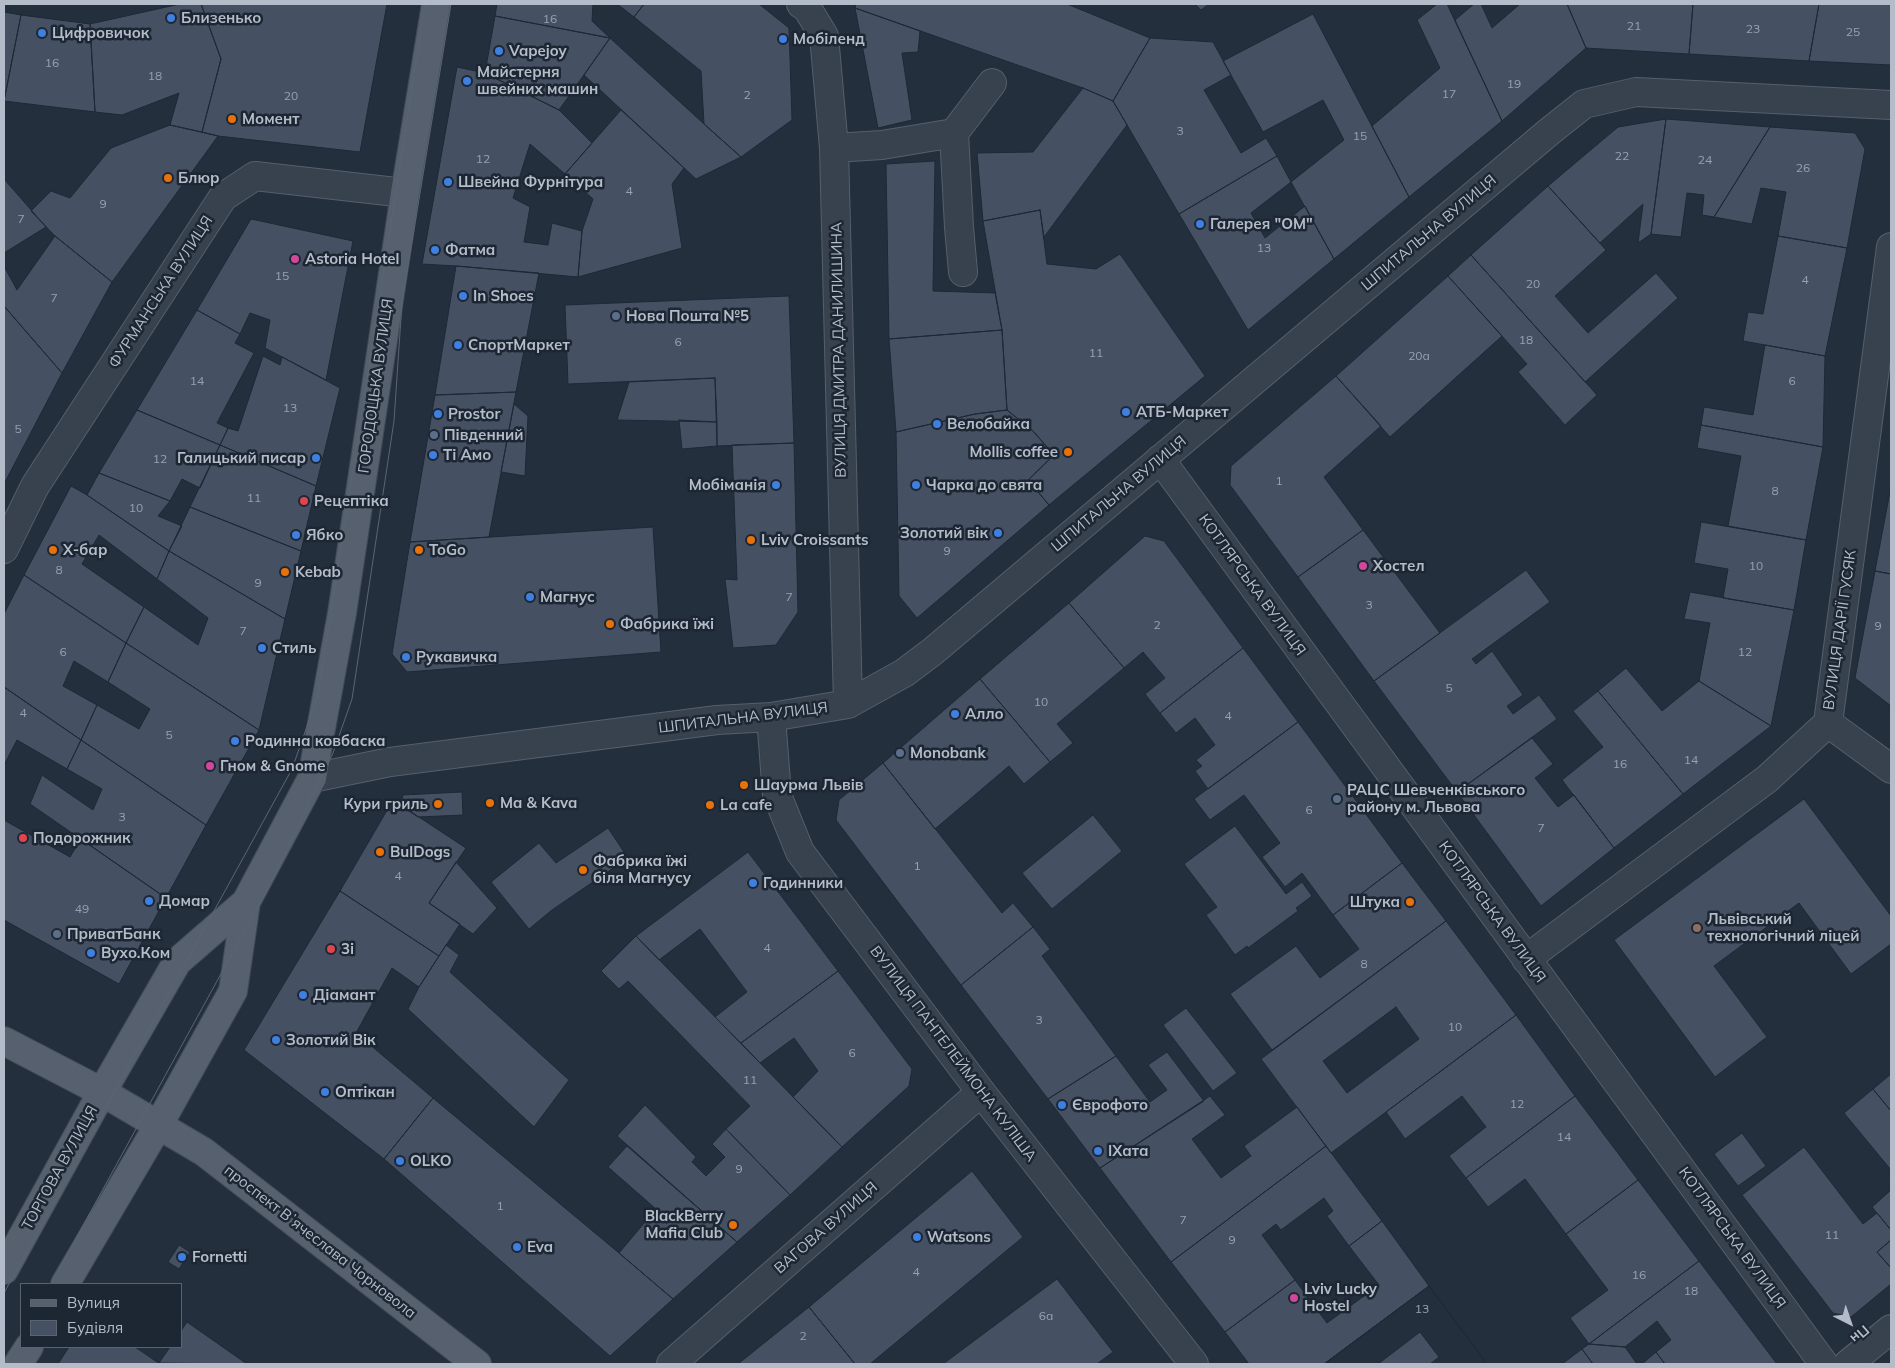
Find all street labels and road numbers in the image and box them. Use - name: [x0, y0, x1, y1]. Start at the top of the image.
- street label: ШПИТАЛЬНА ВУЛИЦЯ: [1358, 171, 1500, 295]
- street label: ФУРМАНСЬКА ВУЛИЦЯ: [105, 213, 217, 371]
- street label: ВУЛИЦЯ ДМИТРА ДАНИЛИШИНА: [828, 222, 850, 478]
- street label: ГОРОДОЦЬКА ВУЛИЦЯ: [355, 298, 397, 474]
- street label: ШПИТАЛЬНА ВУЛИЦЯ: [1048, 432, 1190, 556]
- street label: КОТЛЯРСЬКА ВУЛИЦЯ: [1195, 511, 1309, 659]
- street label: ВУЛИЦЯ ДАРІЇ ГУСЯК: [1820, 549, 1860, 711]
- street label: ШПИТАЛЬНА ВУЛИЦЯ: [657, 699, 829, 737]
- street label: КОТЛЯРСЬКА ВУЛИЦЯ: [1435, 838, 1549, 986]
- street label: ВУЛИЦЯ ПАНТЕЛЕЙМОНА КУЛІША: [866, 943, 1040, 1165]
- street label: ТОРГОВА ВУЛИЦЯ: [18, 1103, 102, 1233]
- street label: проспект Вʼячеслава Чорновола: [221, 1162, 419, 1322]
- street label: КОТЛЯРСЬКА ВУЛИЦЯ: [1675, 1164, 1789, 1312]
- street label: ВАГОВА ВУЛИЦЯ: [771, 1178, 881, 1278]

